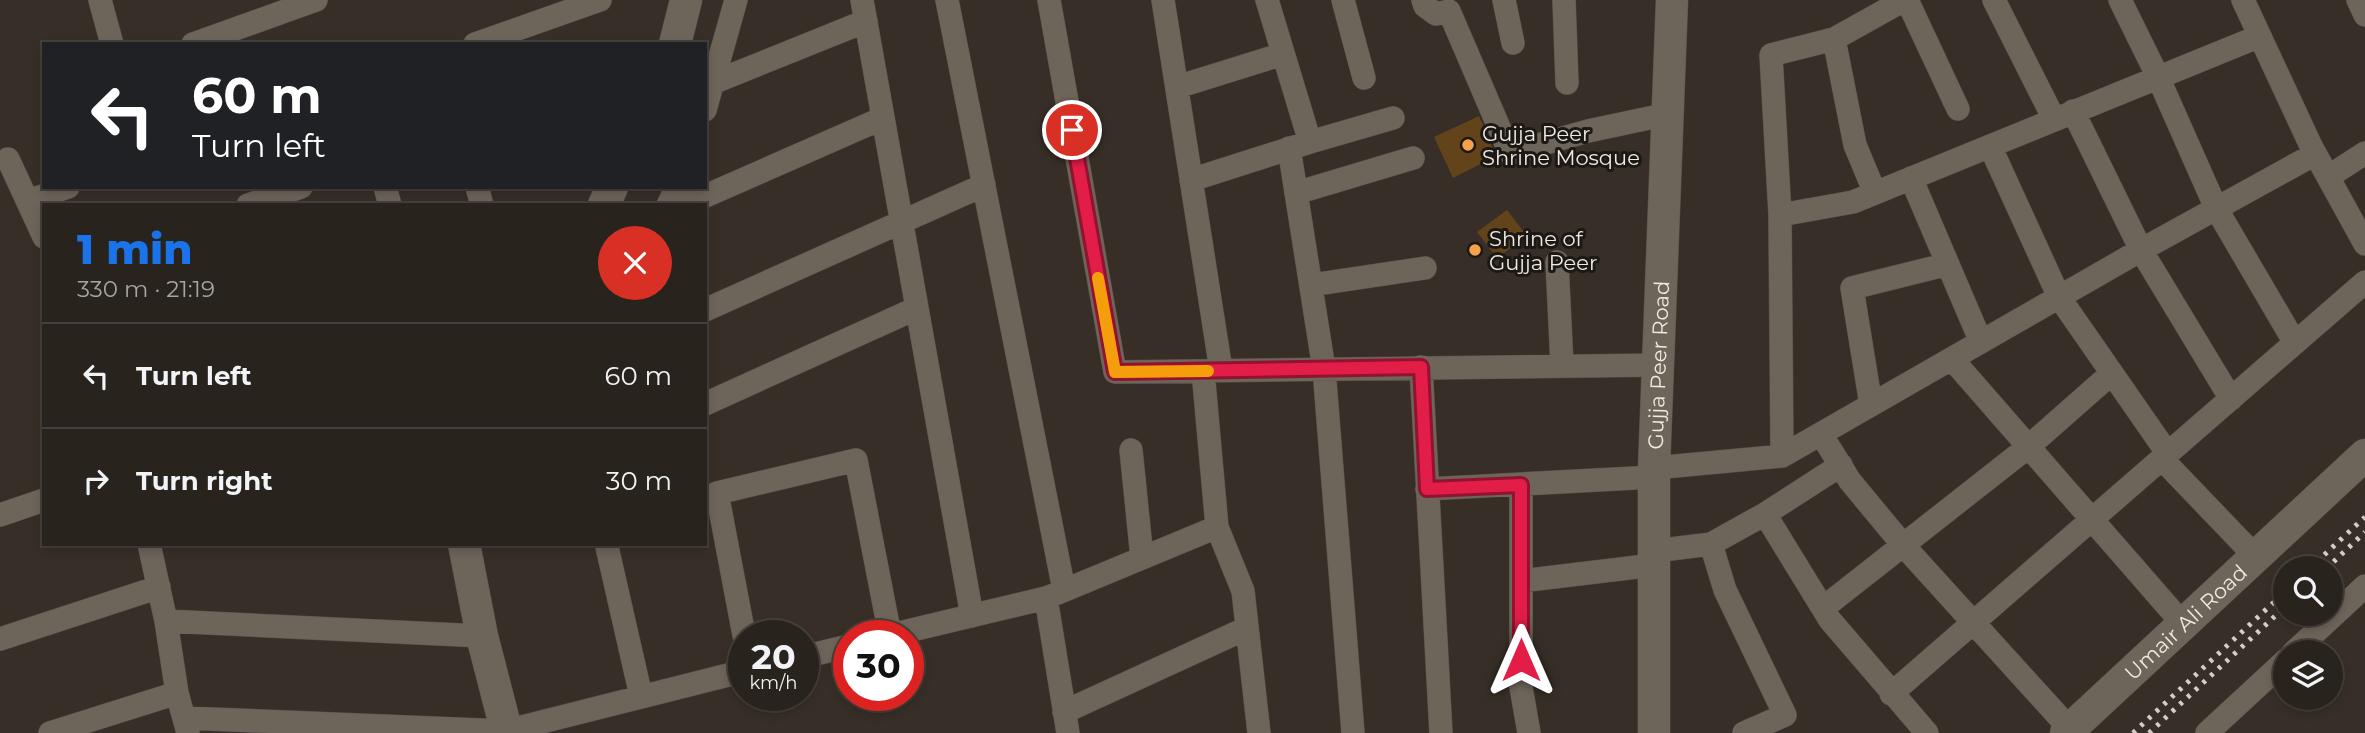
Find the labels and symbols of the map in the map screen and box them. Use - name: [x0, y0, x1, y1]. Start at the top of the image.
- pin: [1042, 100, 1102, 160]
- place label: Gujja Peer Shrine Mosque: [1482, 121, 1640, 170]
- marker: Gujja Peer Shrine Mosque: [1460, 137, 1476, 153]
- place label: Shrine of Gujja Peer: [1489, 226, 1597, 275]
- marker: Shrine of Gujja Peer: [1467, 242, 1483, 258]
- street label: Gujja Peer Road: [1642, 280, 1674, 450]
- street label: Umair Ali Road: [2119, 559, 2252, 685]
- speed limit sign: 30: [833, 620, 924, 711]
- position arrow: [1484, 623, 1558, 697]

